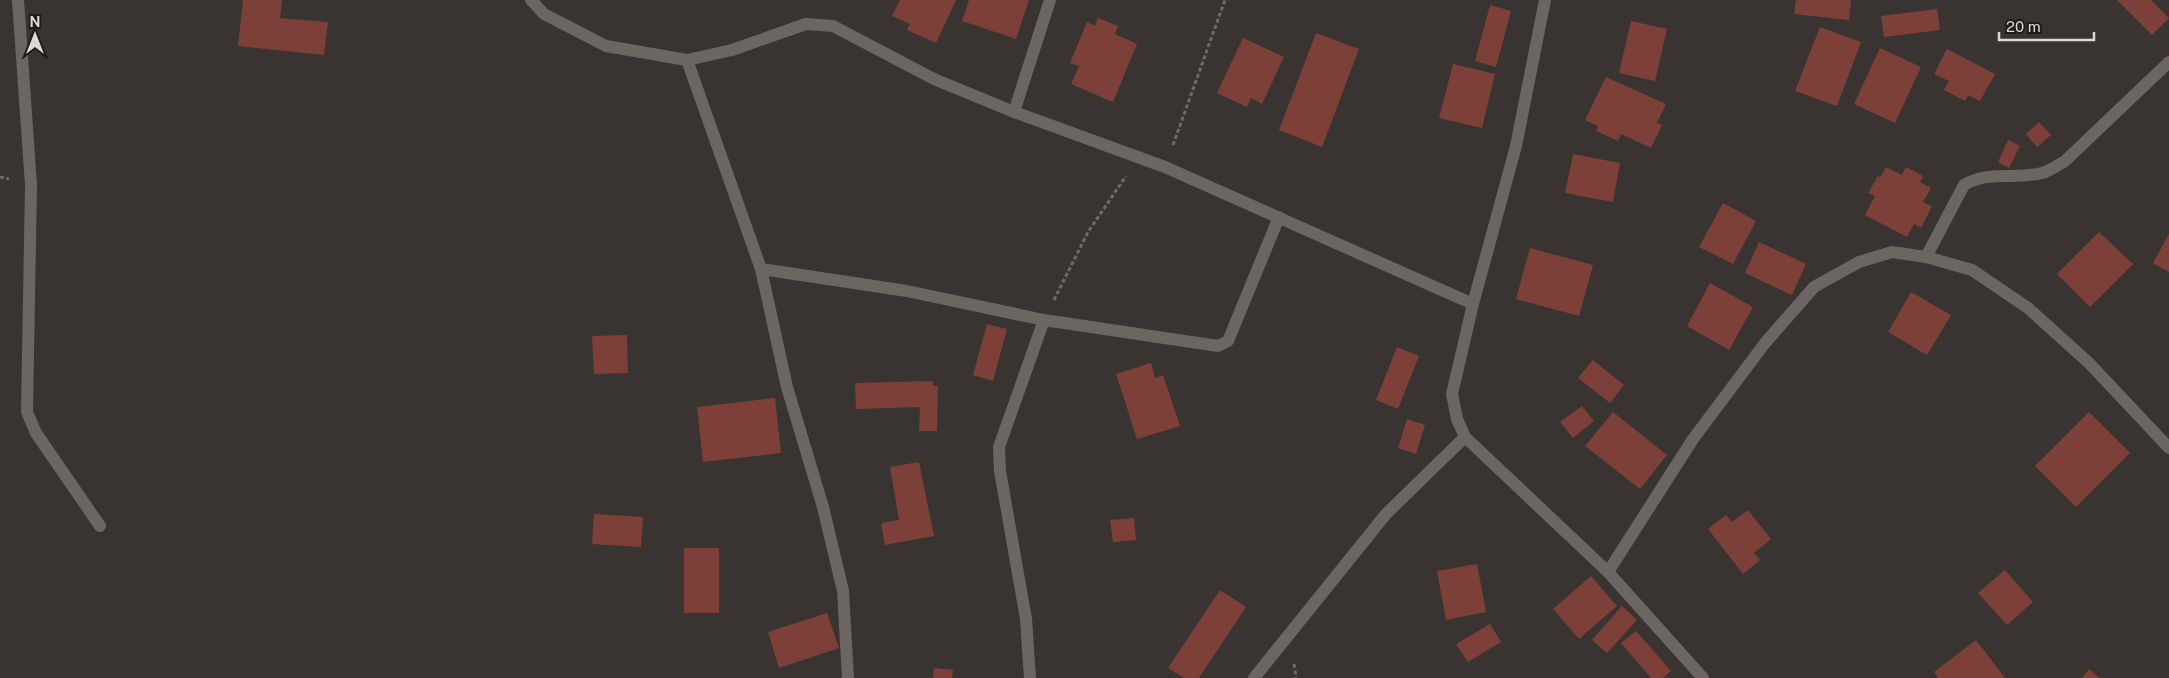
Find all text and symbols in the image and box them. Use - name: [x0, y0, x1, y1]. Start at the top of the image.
- north arrow: [10, 10, 60, 60]
- scale bar: [1999, 10, 2094, 42]
- text: N: [30, 14, 40, 30]
- text: 20 m: [2006, 18, 2041, 35]

